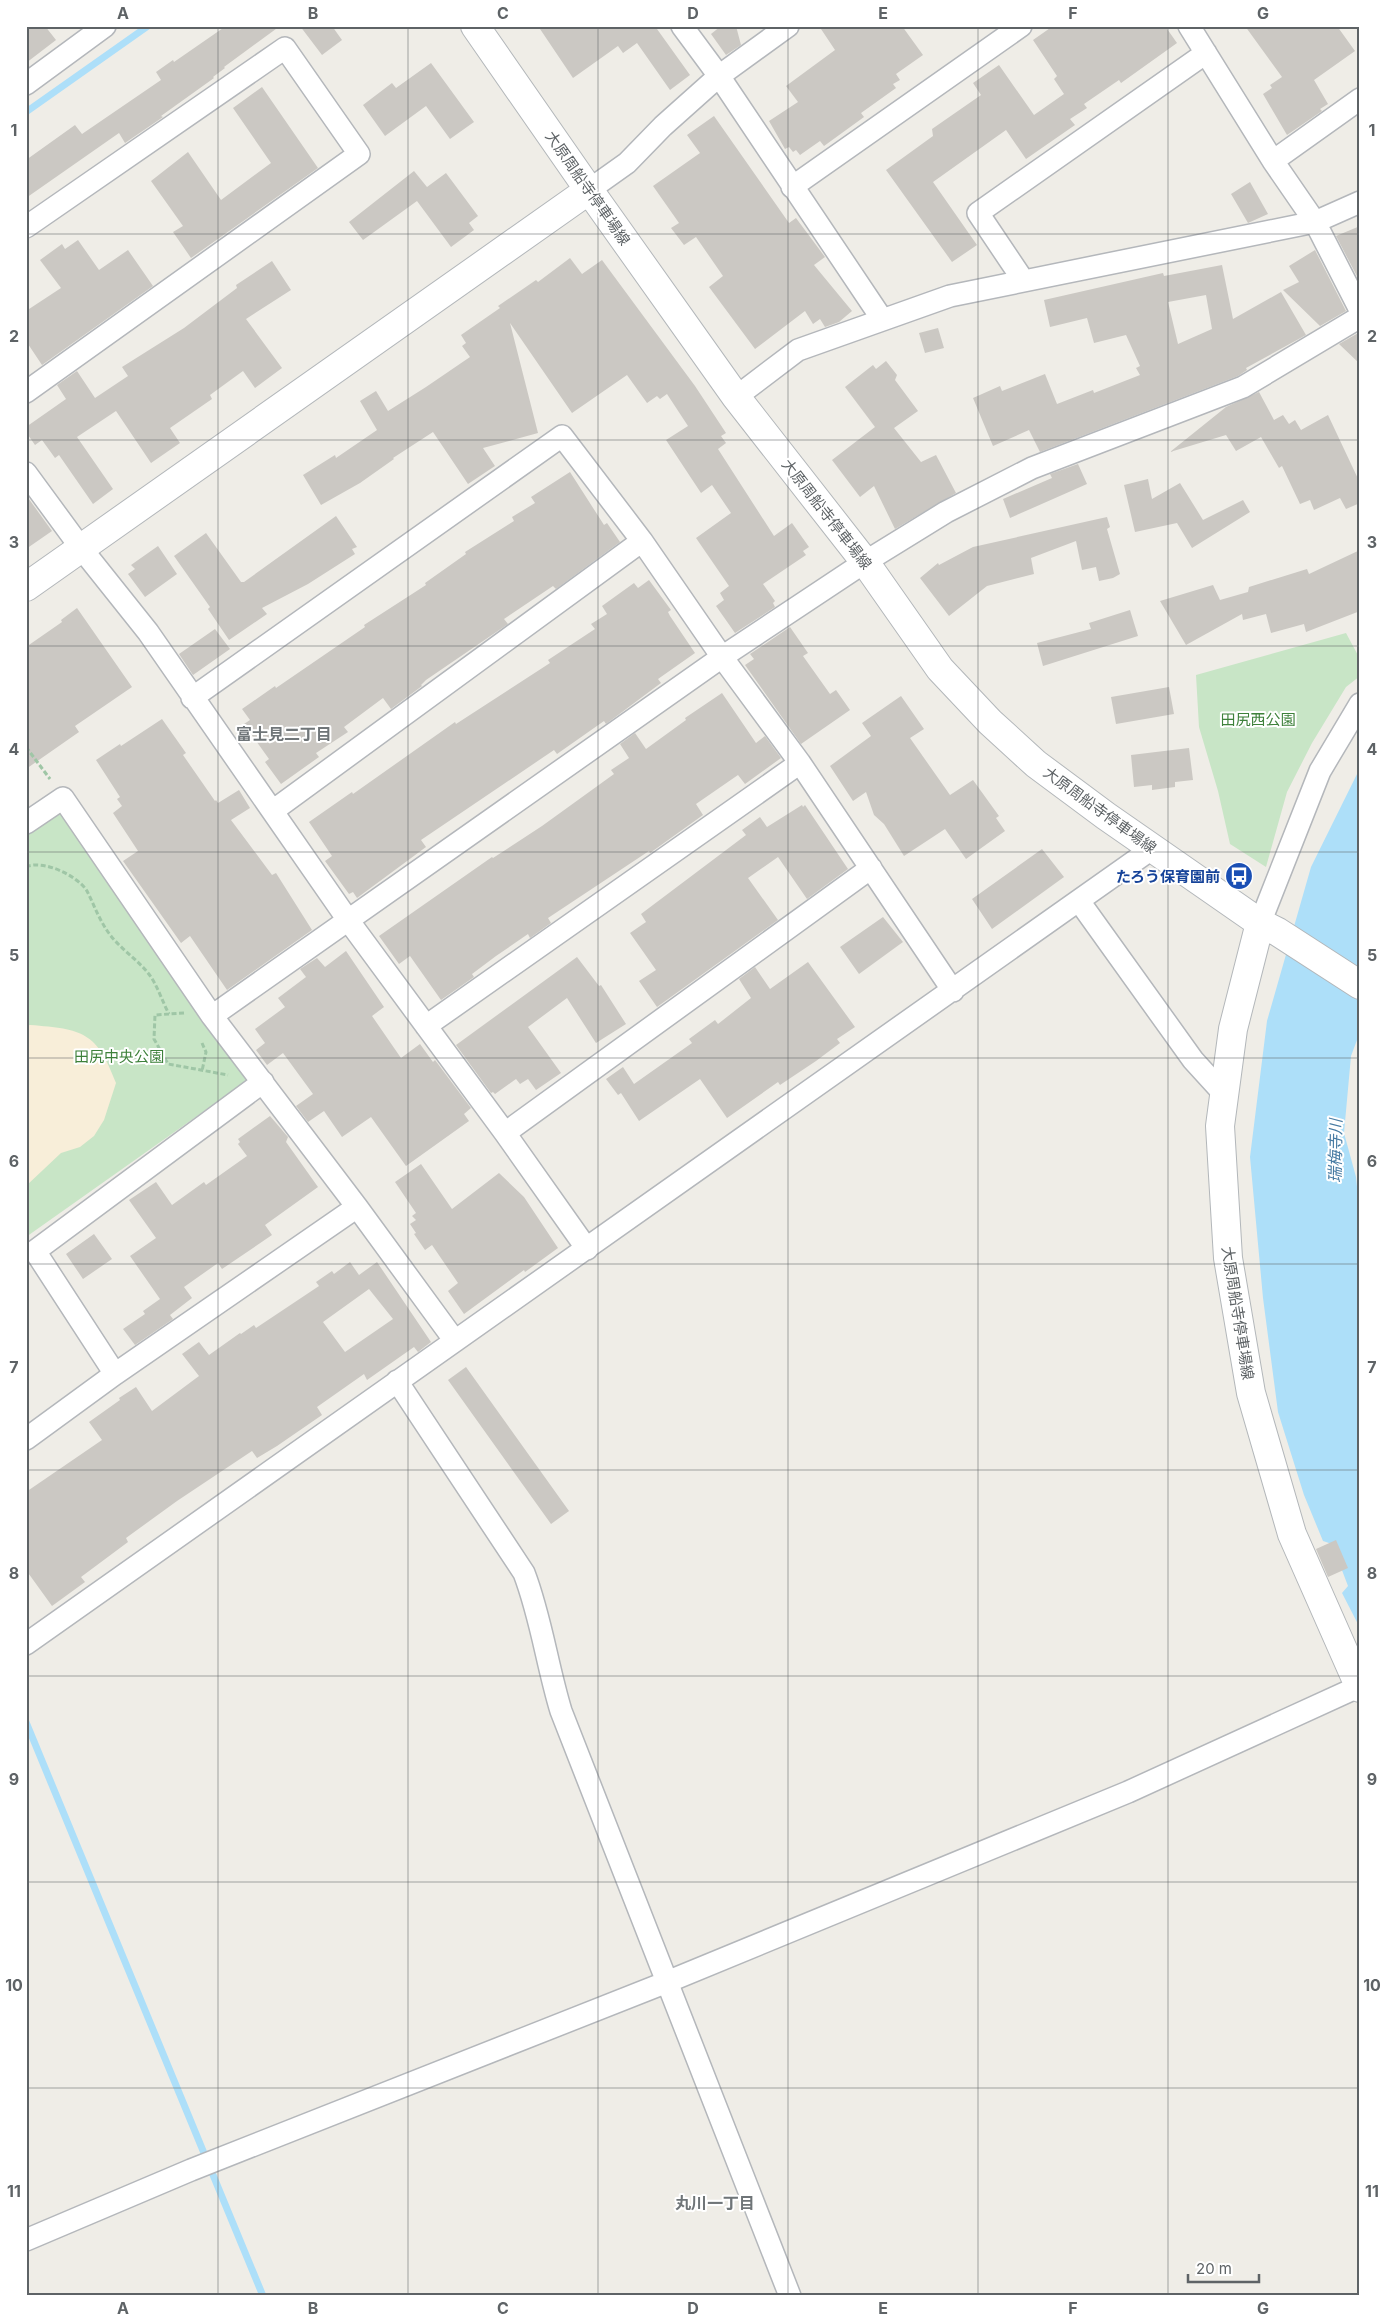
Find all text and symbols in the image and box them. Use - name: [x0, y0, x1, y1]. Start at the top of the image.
- text: A: [117, 3, 129, 23]
- text: B: [308, 3, 318, 23]
- text: C: [497, 3, 509, 23]
- text: D: [687, 3, 699, 23]
- text: E: [878, 3, 888, 23]
- text: F: [1068, 3, 1078, 23]
- text: G: [1257, 3, 1269, 23]
- text: 1: [11, 120, 17, 140]
- text: 1: [1369, 120, 1375, 140]
- street label: 大原周船寺停車場線: [541, 127, 635, 249]
- text: 2: [9, 326, 19, 346]
- text: 2: [1367, 326, 1377, 346]
- street label: 大原周船寺停車場線: [778, 455, 876, 573]
- text: 3: [9, 532, 19, 552]
- text: 3: [1367, 532, 1377, 552]
- park label: 田尻西公園: [1220, 710, 1296, 729]
- district label: 富士見二丁目: [236, 724, 332, 744]
- text: 4: [9, 739, 20, 759]
- text: 4: [1367, 739, 1378, 759]
- street label: 大原周船寺停車場線: [1040, 763, 1160, 857]
- bus stop icon: たろう保育園前: [1224, 861, 1254, 891]
- place label: たろう保育園前: [1116, 867, 1220, 886]
- text: 5: [9, 945, 19, 965]
- text: 5: [1367, 945, 1377, 965]
- park label: 田尻中央公園: [74, 1047, 164, 1066]
- water label: 瑞梅寺川: [1324, 1117, 1346, 1183]
- text: 6: [9, 1151, 19, 1171]
- text: 6: [1367, 1151, 1377, 1171]
- street label: 大原周船寺停車場線: [1218, 1245, 1258, 1381]
- text: 7: [9, 1357, 19, 1377]
- text: 7: [1367, 1357, 1377, 1377]
- text: 8: [9, 1563, 19, 1583]
- text: 8: [1367, 1563, 1377, 1583]
- text: 9: [9, 1769, 19, 1789]
- text: 9: [1367, 1769, 1377, 1789]
- text: 10: [5, 1975, 23, 1995]
- text: 10: [1363, 1975, 1381, 1995]
- text: 11: [7, 2181, 21, 2201]
- text: 11: [1365, 2181, 1379, 2201]
- district label: 丸川一丁目: [675, 2193, 755, 2213]
- scale bar: [1188, 2252, 1260, 2284]
- text: 20 m: [1196, 2259, 1232, 2278]
- text: A: [117, 2298, 129, 2318]
- text: B: [308, 2298, 318, 2318]
- text: C: [497, 2298, 509, 2318]
- text: D: [687, 2298, 699, 2318]
- text: E: [878, 2298, 888, 2318]
- text: F: [1068, 2298, 1078, 2318]
- text: G: [1257, 2298, 1269, 2318]

